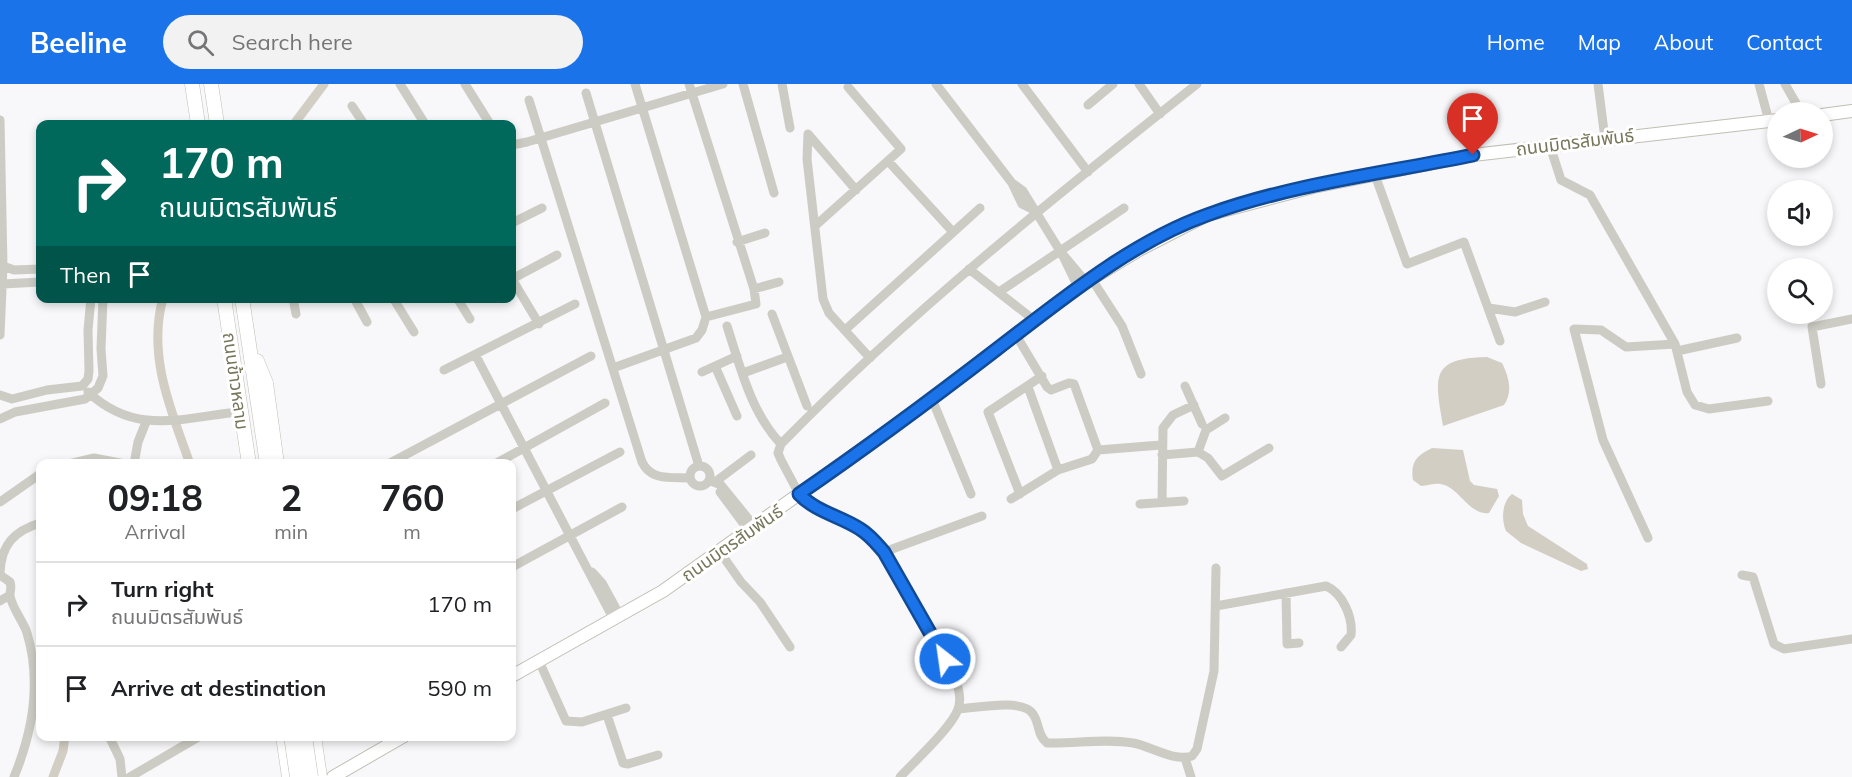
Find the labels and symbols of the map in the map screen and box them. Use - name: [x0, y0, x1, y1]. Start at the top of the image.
- pin: [1447, 93, 1498, 155]
- north arrow: [1767, 102, 1833, 168]
- street label: ถนนมิตรสัมพันธ์: [1515, 123, 1636, 161]
- street label: ถนนข้าวหลาม: [218, 331, 254, 431]
- street label: ถนนมิตรสัมพันธ์: [677, 499, 788, 587]
- position arrow: [913, 627, 977, 691]

